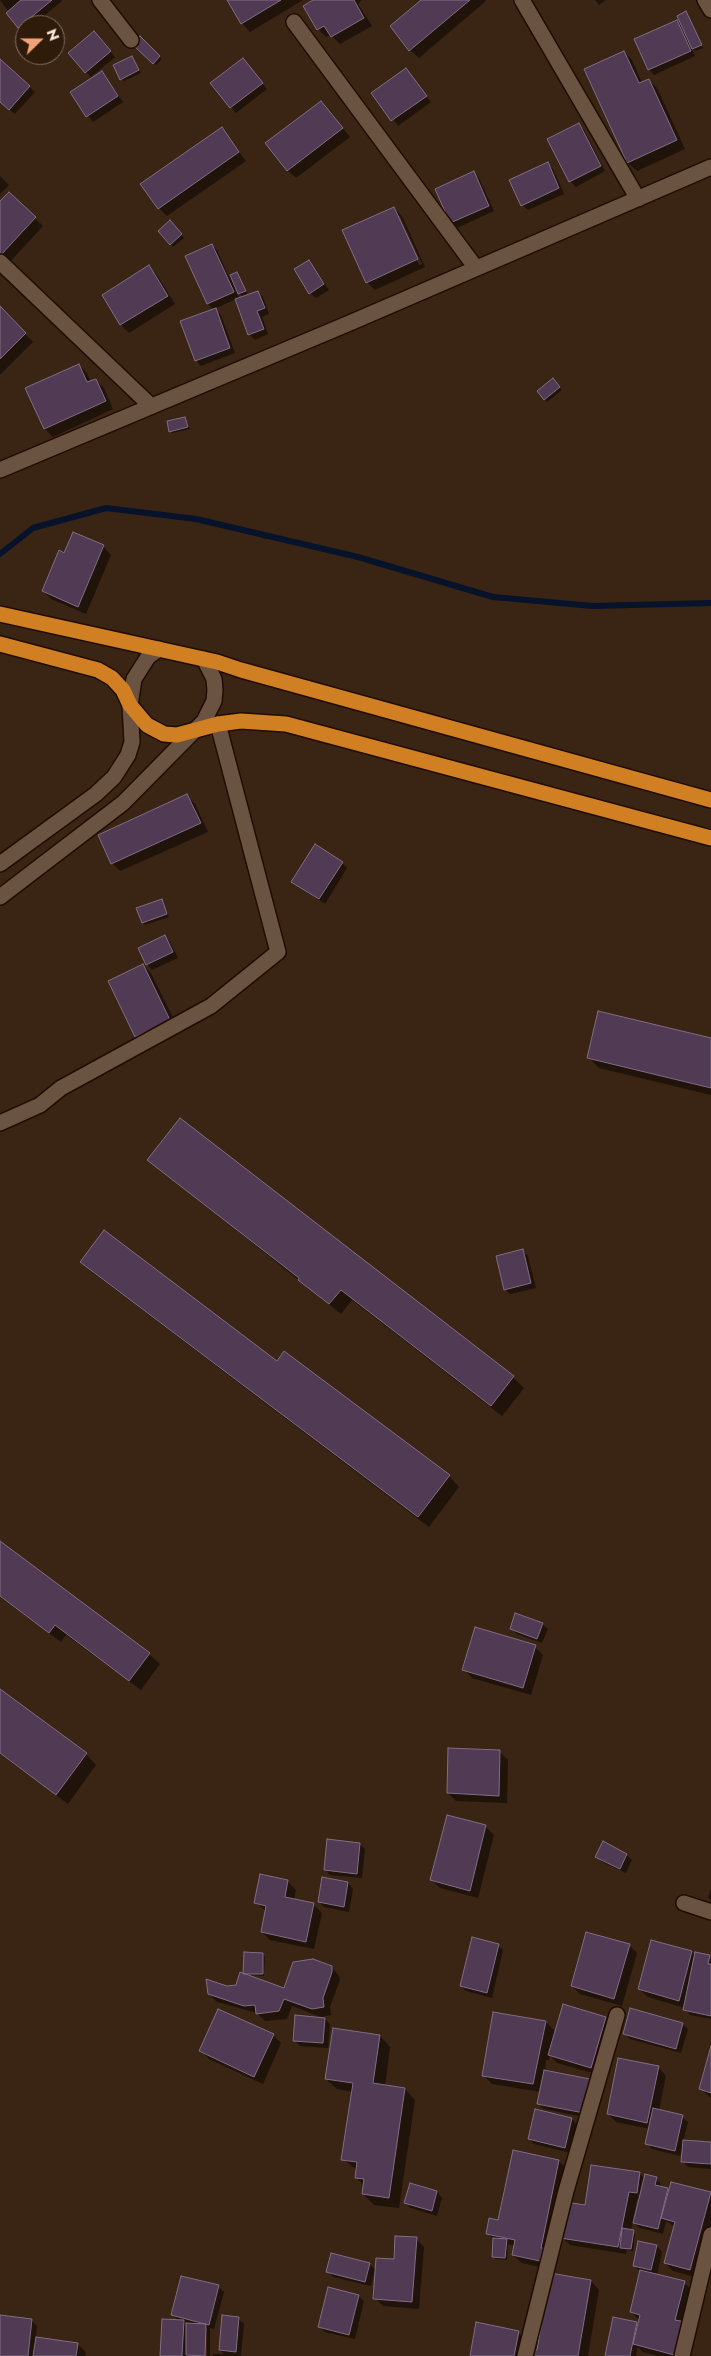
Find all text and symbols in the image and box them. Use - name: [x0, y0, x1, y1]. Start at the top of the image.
- north arrow: [15, 15, 65, 65]
- text: N: [42, 26, 64, 44]

